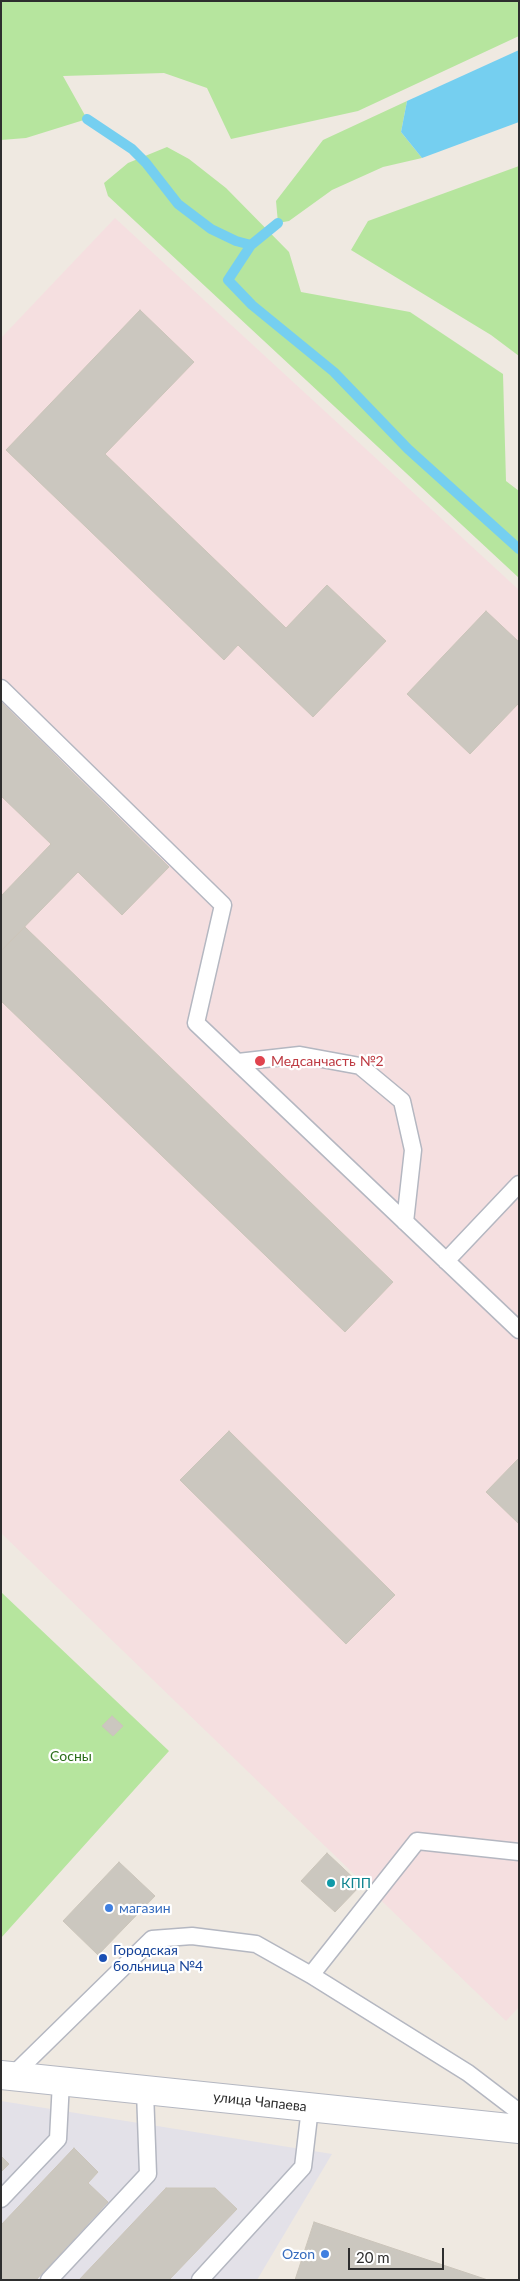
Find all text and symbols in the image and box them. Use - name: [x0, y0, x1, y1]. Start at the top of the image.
- place label: Медсанчасть №2: [271, 1053, 384, 1069]
- marker: Медсанчасть №2: [253, 1054, 267, 1068]
- park label: Сосны: [50, 1748, 92, 1764]
- place label: КПП: [341, 1875, 371, 1891]
- marker: КПП: [325, 1877, 337, 1889]
- place label: магазин: [119, 1900, 171, 1916]
- marker: магазин: [103, 1902, 115, 1914]
- place label: Городская больница №4: [113, 1942, 203, 1974]
- marker: Городская больница №4: [97, 1952, 109, 1964]
- street label: улица Чапаева: [212, 2089, 308, 2115]
- scale bar: [350, 2238, 446, 2270]
- place label: Ozon: [282, 2246, 315, 2262]
- marker: Ozon: [319, 2248, 331, 2260]
- text: 20 m: [356, 2248, 390, 2266]

